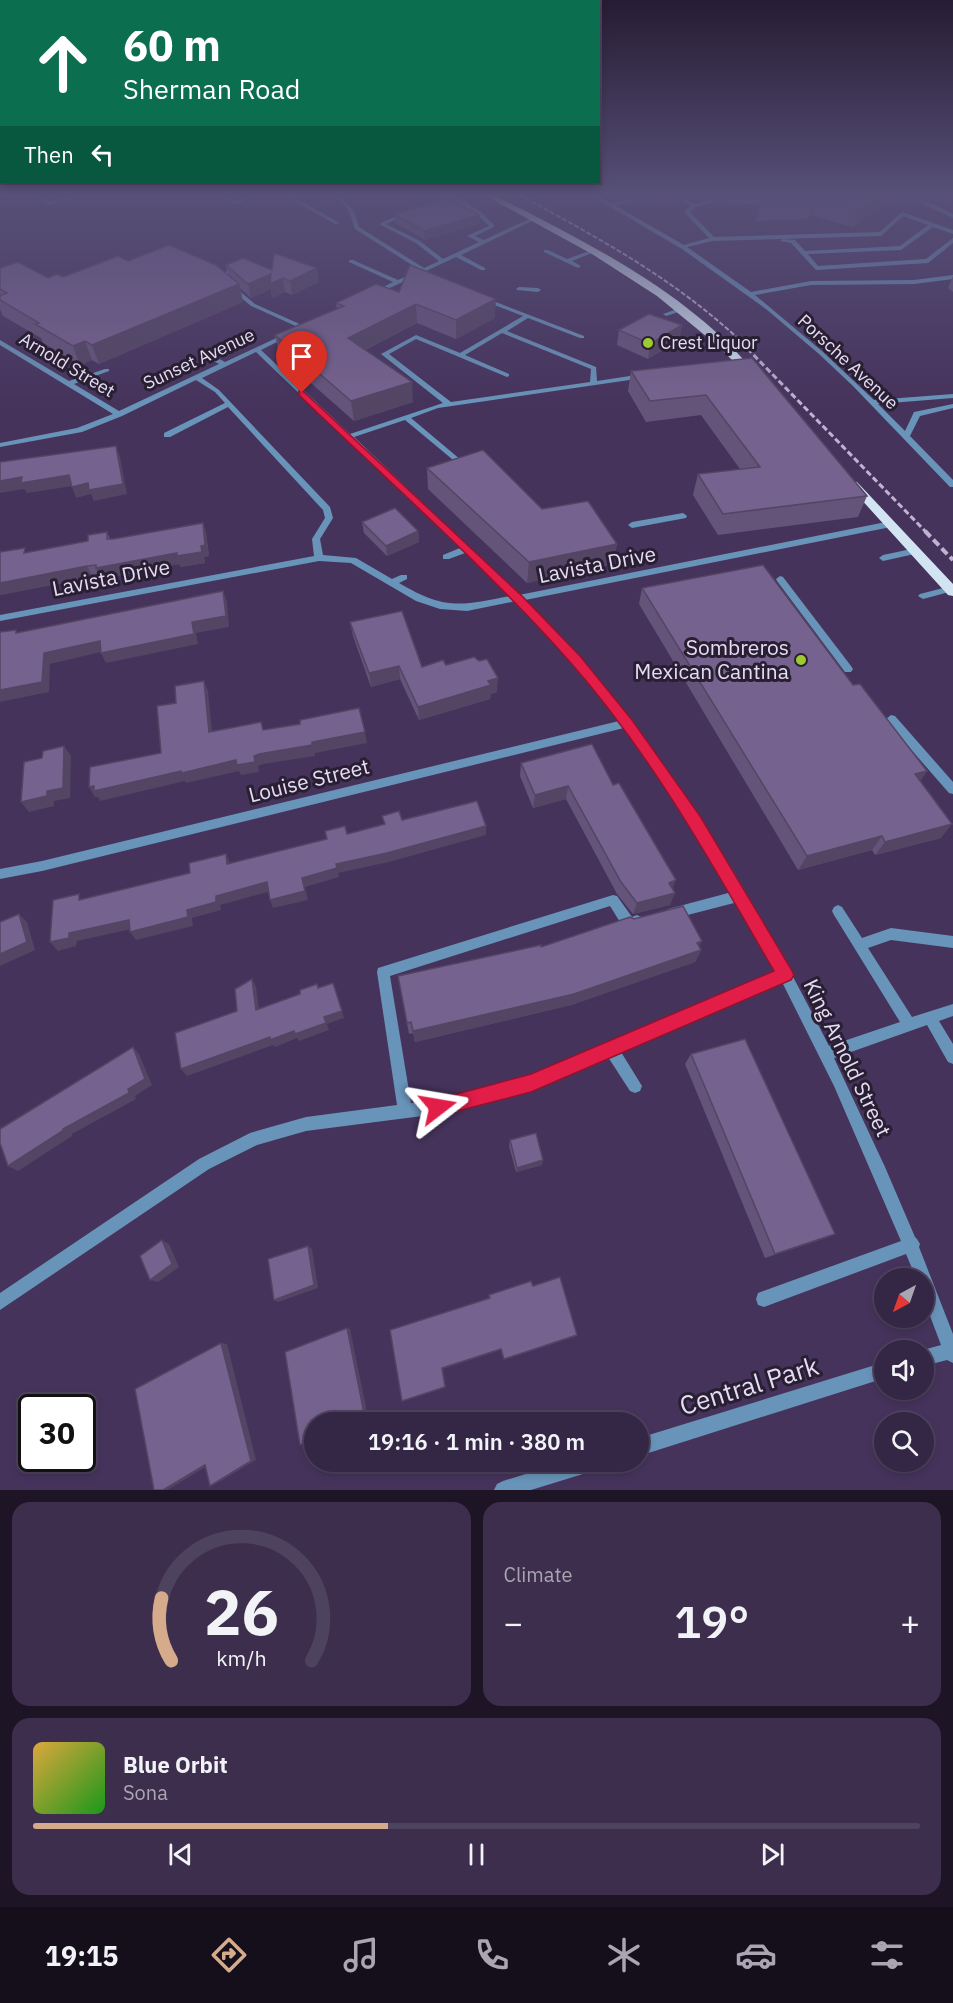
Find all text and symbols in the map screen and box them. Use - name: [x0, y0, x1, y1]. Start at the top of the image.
- text: 60 m: [123, 18, 221, 73]
- icon: ahead: [24, 24, 102, 102]
- text: Sherman Road: [123, 71, 301, 106]
- icon: left: [86, 138, 119, 171]
- text: Then: [24, 140, 74, 169]
- street label: Porsche Avenue: [793, 309, 904, 414]
- street label: Sunset Avenue: [139, 323, 258, 394]
- street label: Arnold Street: [15, 327, 119, 402]
- pin: [276, 331, 327, 393]
- place label: Crest Liquor: [660, 331, 758, 354]
- marker: Crest Liquor: [641, 336, 655, 350]
- icon: arrive: [285, 340, 318, 373]
- street label: Lavista Drive: [535, 539, 658, 589]
- street label: Lavista Drive: [49, 552, 172, 602]
- place label: Sombreros Mexican Cantina: [634, 633, 789, 685]
- marker: Sombreros Mexican Cantina: [794, 653, 808, 667]
- street label: Louise Street: [245, 751, 372, 809]
- street label: King Arnold Street: [798, 974, 898, 1141]
- position arrow: [406, 1075, 470, 1139]
- north arrow: [874, 1268, 934, 1328]
- map controls: [874, 1268, 934, 1472]
- button: sound: [874, 1340, 934, 1400]
- street label: Central Park: [675, 1348, 823, 1422]
- speed limit sign: 30: [18, 1394, 96, 1472]
- button: search: [874, 1412, 934, 1472]
- text: 19:16 · 1 min · 380 m: [368, 1427, 585, 1456]
- text: Climate: [504, 1561, 572, 1588]
- text: 26: [204, 1571, 279, 1652]
- text: 19°: [674, 1592, 749, 1650]
- text: −: [504, 1601, 523, 1644]
- text: +: [900, 1601, 920, 1644]
- text: km/h: [216, 1644, 266, 1672]
- text: Blue Orbit: [123, 1750, 228, 1779]
- text: Sona: [123, 1779, 168, 1806]
- icon: previous: [164, 1838, 197, 1871]
- icon: pause: [460, 1838, 493, 1871]
- icon: next: [756, 1838, 789, 1871]
- icon: directions: [208, 1934, 250, 1976]
- icon: music: [340, 1934, 382, 1976]
- icon: phone: [471, 1934, 513, 1976]
- icon: climate: [603, 1934, 645, 1976]
- icon: car: [735, 1934, 777, 1976]
- icon: filters: [866, 1934, 908, 1976]
- text: 19:15: [45, 1938, 119, 1973]

